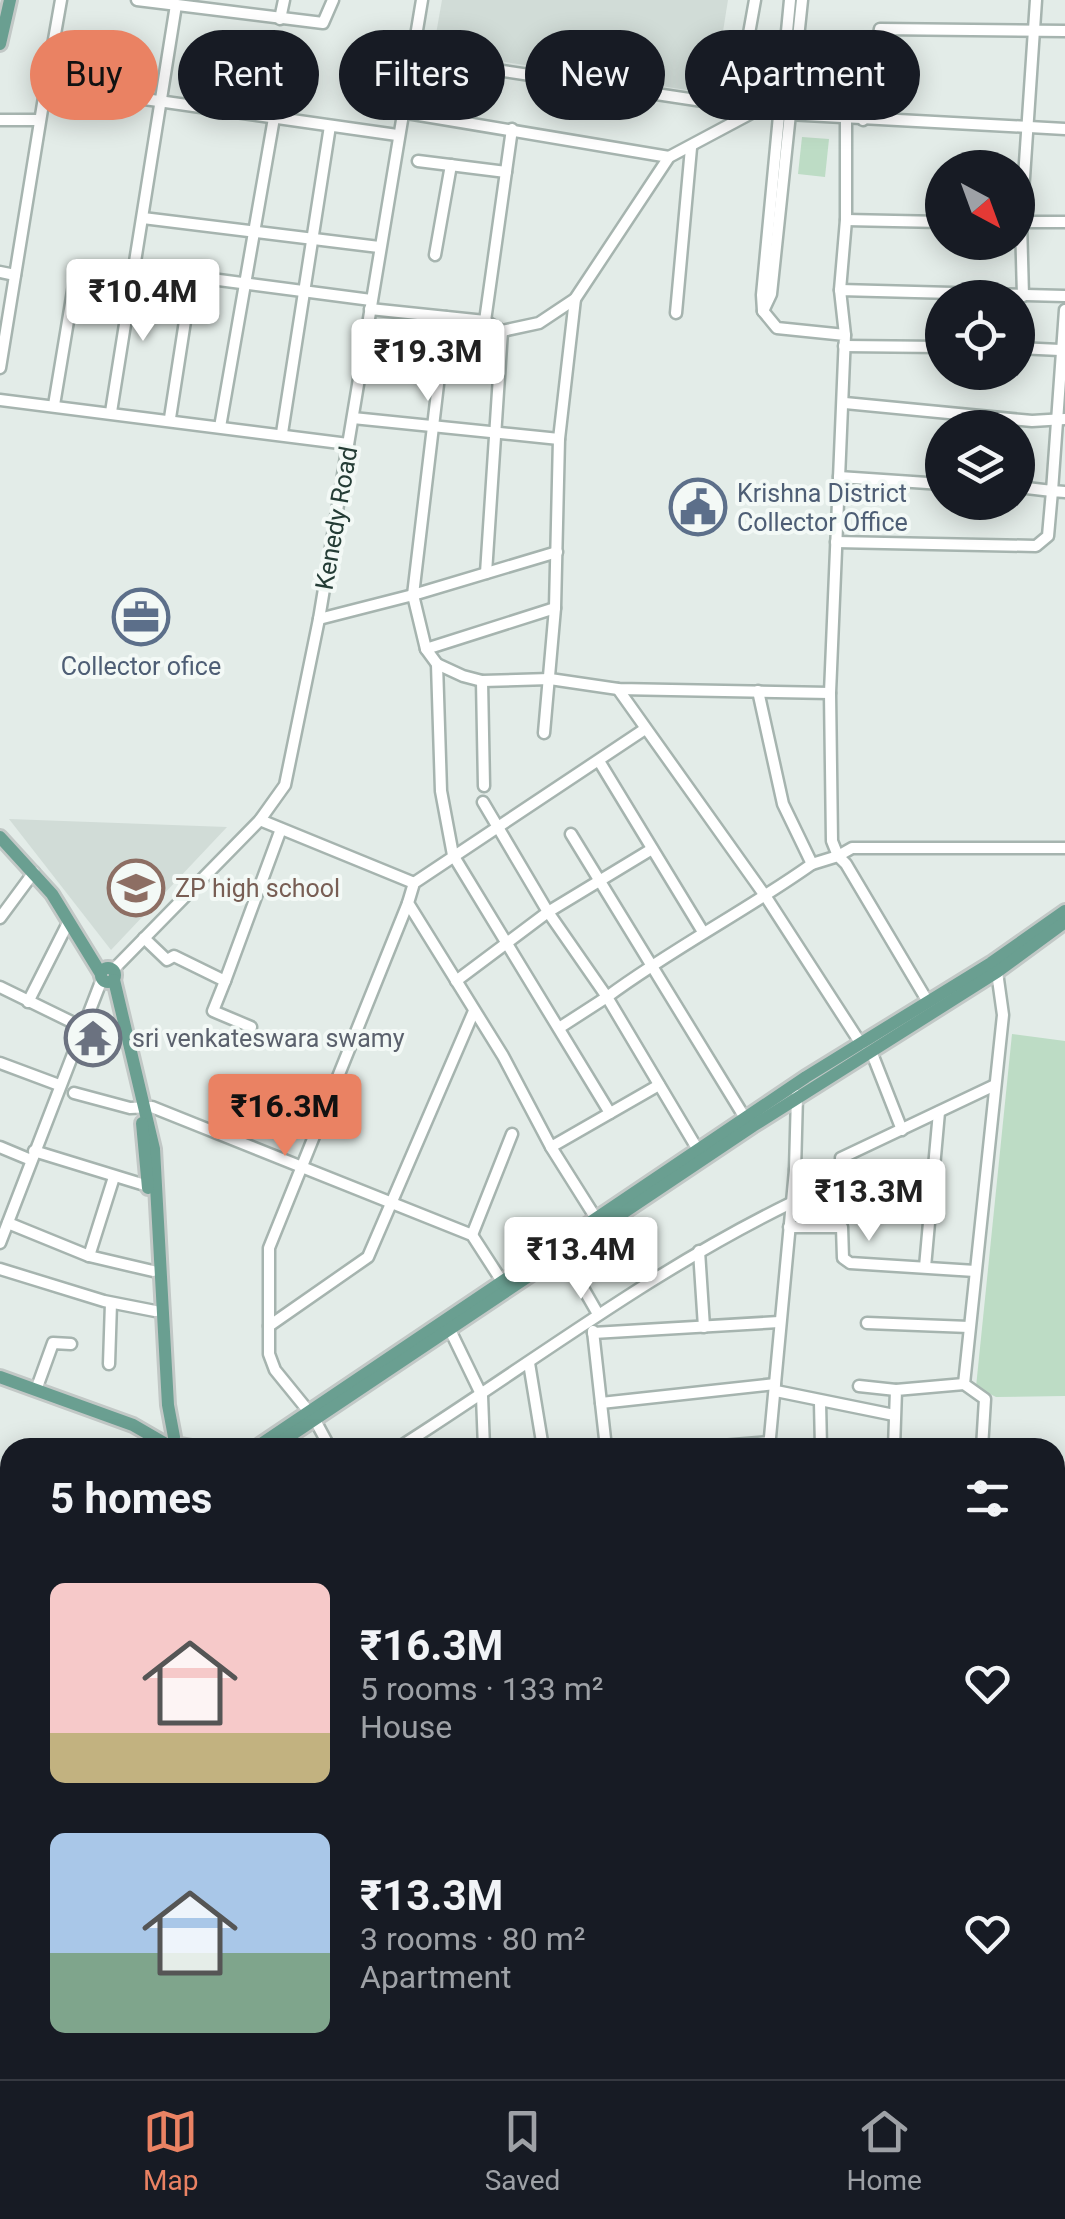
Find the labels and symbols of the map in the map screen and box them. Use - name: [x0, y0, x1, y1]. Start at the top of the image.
- north arrow: [925, 150, 1035, 260]
- pin: ₹10.4M: [62, 259, 224, 344]
- pin: ₹19.3M: [347, 319, 509, 404]
- street label: Kenedy Road: [310, 444, 363, 592]
- public building icon: Krishna District Collector Office: [668, 477, 728, 537]
- place label: Krishna District Collector Office: [737, 479, 908, 537]
- office icon: Collector ofice: [111, 587, 171, 647]
- place label: Collector ofice: [61, 652, 221, 681]
- school or university icon: ZP high school: [106, 858, 166, 918]
- place label: ZP high school: [175, 874, 340, 903]
- temple icon: sri venkateswara swamy: [63, 1008, 123, 1068]
- place label: sri venkateswara swamy: [132, 1024, 405, 1053]
- pin: ₹16.3M: [204, 1074, 366, 1159]
- pin: ₹13.3M: [788, 1159, 950, 1244]
- pin: ₹13.4M: [500, 1217, 662, 1302]

